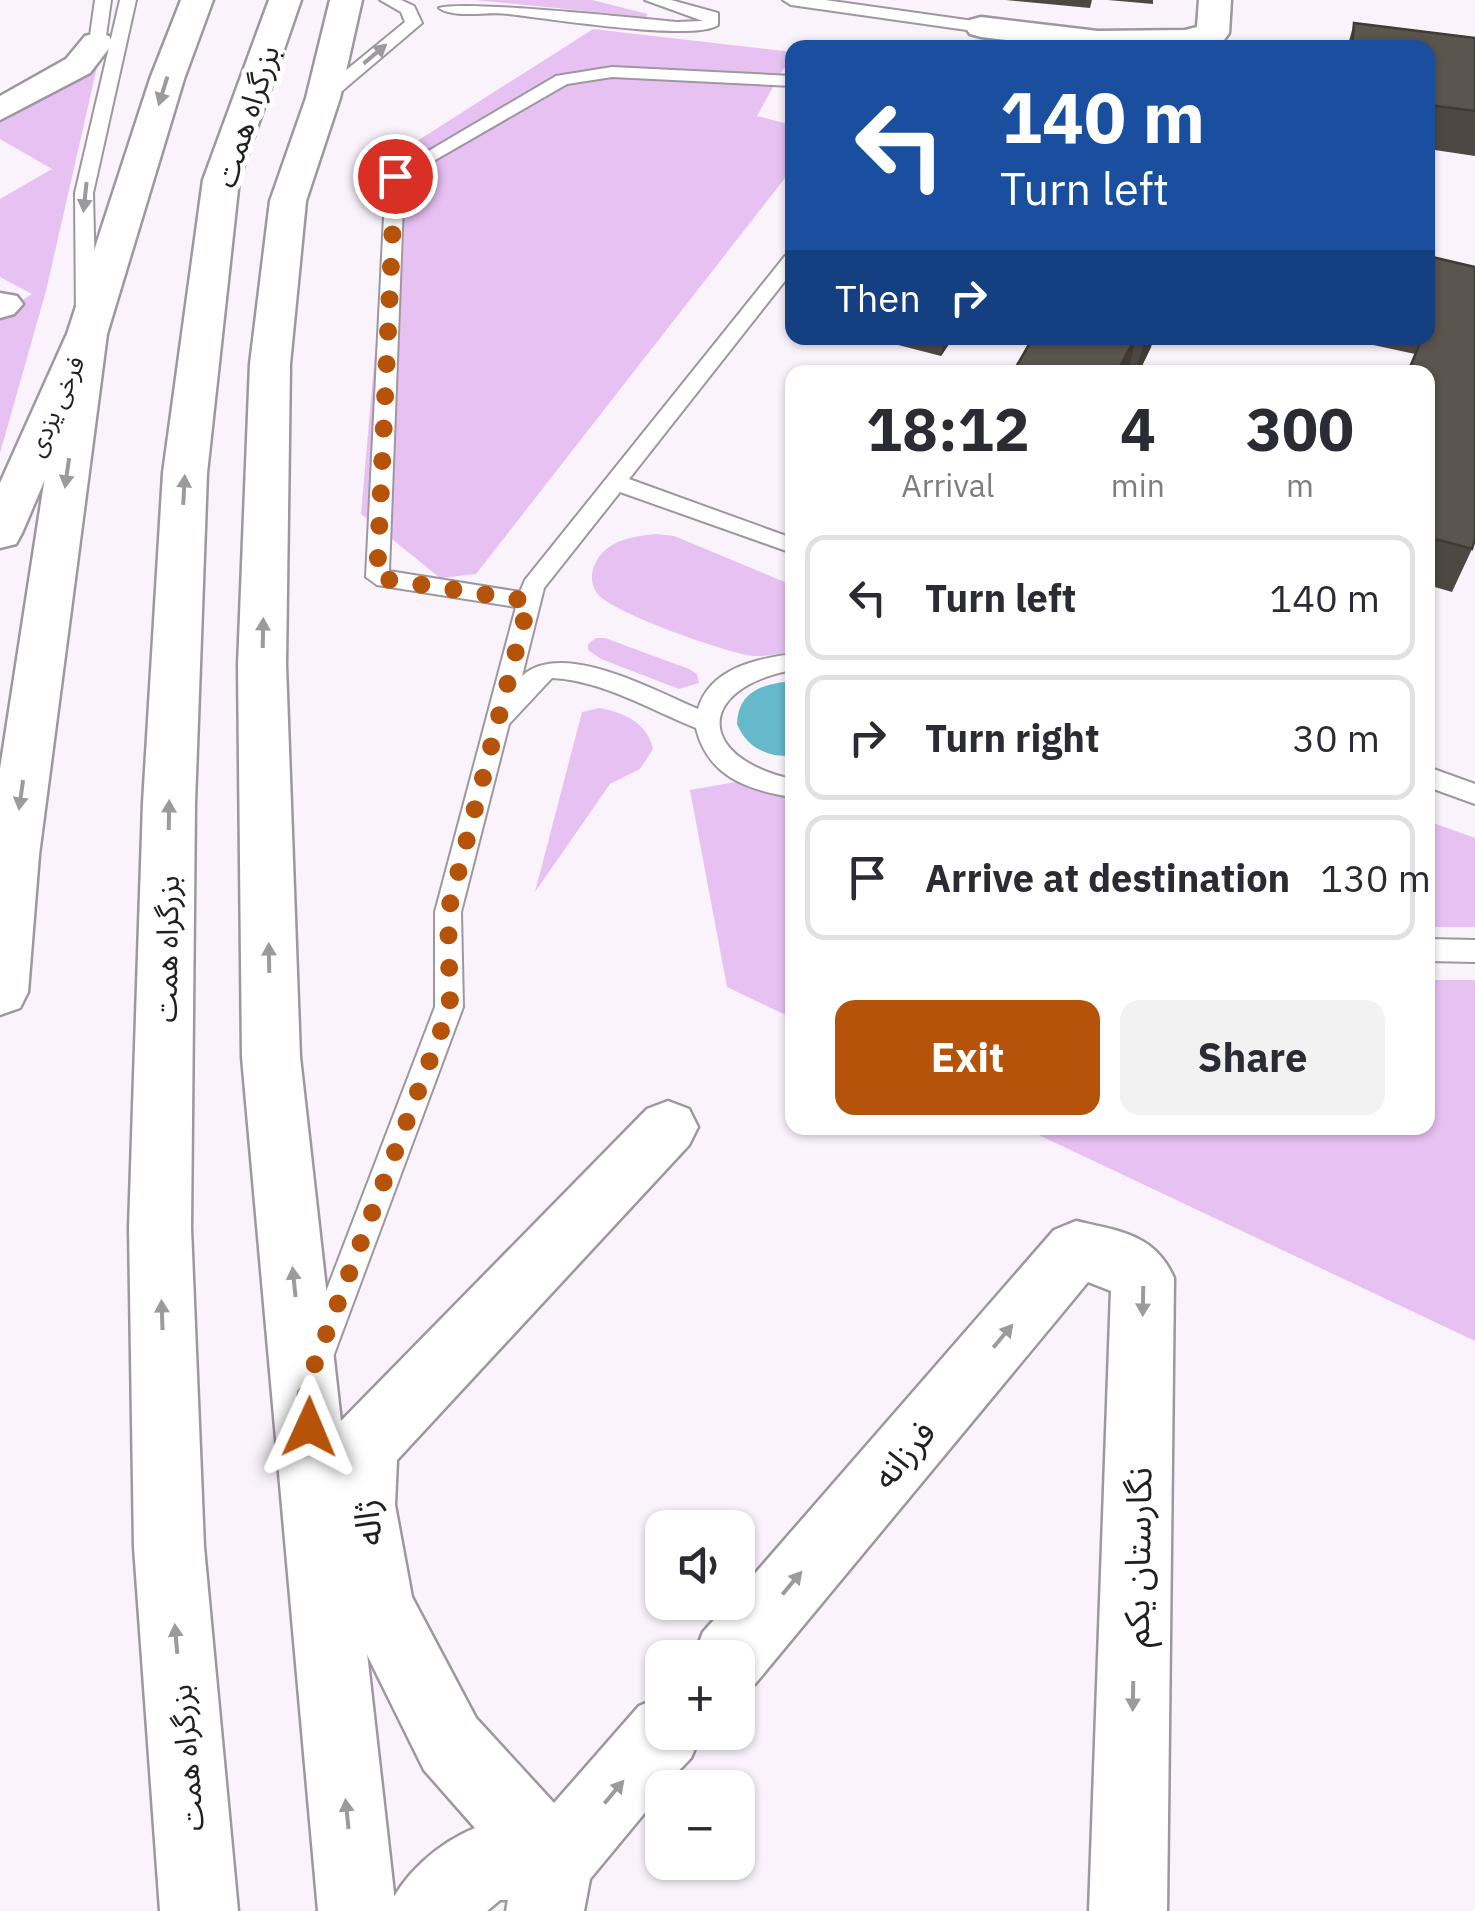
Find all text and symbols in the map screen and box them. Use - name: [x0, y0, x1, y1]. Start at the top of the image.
- street label: بزرگراه همت: [205, 40, 287, 192]
- one-way arrow: [362, 44, 387, 65]
- text: 140 m: [1000, 71, 1205, 162]
- one-way arrow: [155, 77, 170, 107]
- icon: left: [835, 80, 965, 210]
- pin: [353, 134, 438, 219]
- icon: arrive: [368, 149, 423, 204]
- text: Turn left: [1000, 159, 1169, 217]
- one-way arrow: [77, 182, 93, 214]
- icon: right: [941, 270, 996, 325]
- text: Then: [835, 273, 921, 322]
- street label: فرخی یزدی: [18, 351, 92, 461]
- text: 18:12: [866, 389, 1030, 468]
- text: 4: [1120, 389, 1156, 468]
- text: 300: [1246, 389, 1354, 468]
- one-way arrow: [58, 458, 74, 490]
- text: Arrival: [901, 464, 995, 506]
- text: min: [1111, 464, 1165, 506]
- text: m: [1286, 464, 1314, 506]
- one-way arrow: [176, 474, 192, 506]
- icon: left: [840, 570, 895, 625]
- text: Turn left: [925, 573, 1076, 622]
- text: 140 m: [1269, 573, 1380, 622]
- one-way arrow: [256, 616, 272, 648]
- icon: right: [840, 710, 895, 765]
- text: Turn right: [925, 713, 1100, 762]
- text: 30 m: [1292, 713, 1380, 762]
- one-way arrow: [13, 780, 29, 811]
- one-way arrow: [161, 798, 177, 830]
- icon: arrive: [840, 850, 895, 905]
- text: Arrive at destination: [925, 853, 1290, 902]
- text: 130 m: [1320, 853, 1431, 902]
- street label: بزرگراه همت: [145, 875, 187, 1023]
- one-way arrow: [260, 941, 276, 973]
- button: Exit: [835, 1000, 1100, 1115]
- button: Share: [1120, 1000, 1385, 1115]
- one-way arrow: [286, 1265, 302, 1297]
- one-way arrow: [1134, 1286, 1150, 1318]
- one-way arrow: [154, 1298, 170, 1330]
- one-way arrow: [992, 1324, 1014, 1349]
- position arrow: [257, 1375, 361, 1479]
- street label: فرزانه: [861, 1410, 945, 1498]
- street label: نگارستان یکم: [1112, 1467, 1167, 1647]
- street label: ژاله: [342, 1498, 392, 1548]
- map controls: [645, 1510, 755, 1880]
- button: sound: [645, 1510, 755, 1620]
- one-way arrow: [781, 1571, 803, 1596]
- one-way arrow: [168, 1623, 184, 1655]
- button: +: [645, 1640, 755, 1750]
- one-way arrow: [1125, 1681, 1141, 1713]
- street label: بزرگراه همت: [160, 1683, 212, 1833]
- button: −: [645, 1770, 755, 1880]
- one-way arrow: [603, 1780, 625, 1805]
- one-way arrow: [339, 1798, 355, 1829]

